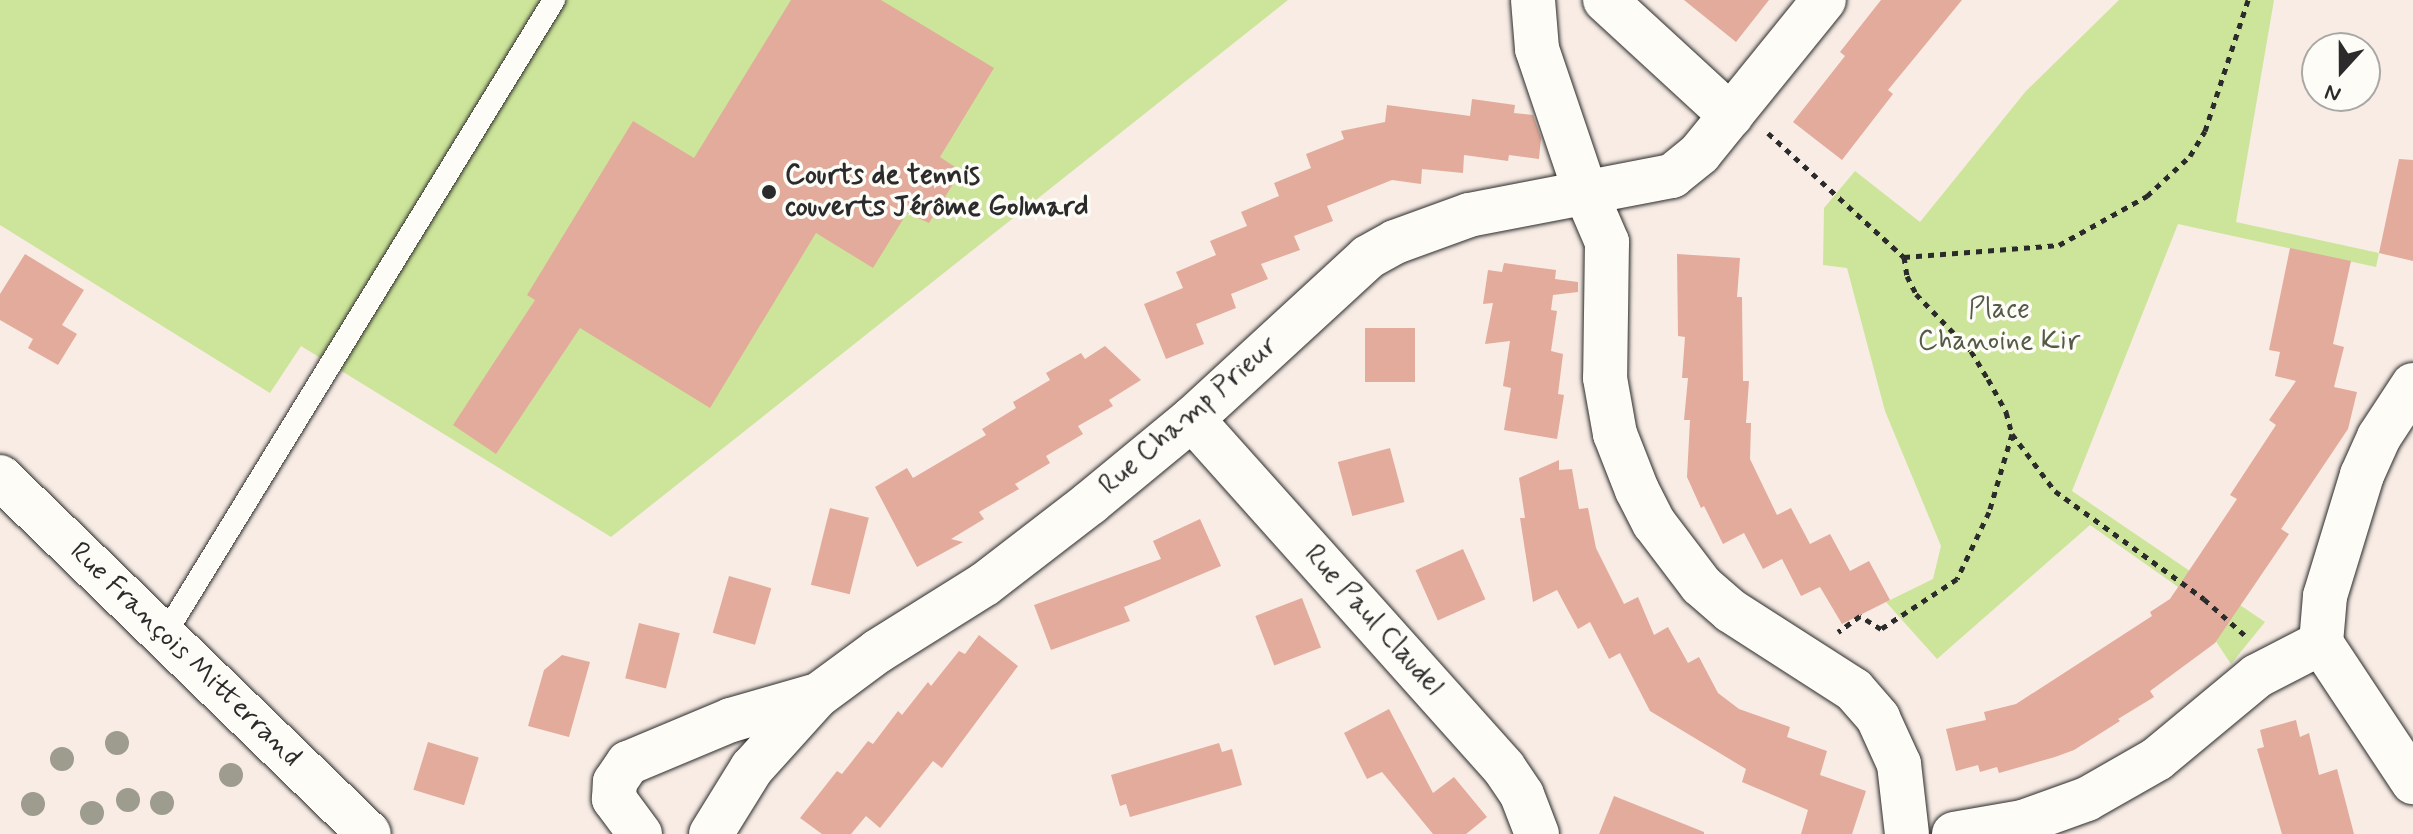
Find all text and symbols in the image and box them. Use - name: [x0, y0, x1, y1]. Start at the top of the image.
- north arrow: [2301, 32, 2381, 112]
- text: N: [2321, 77, 2345, 108]
- place label: Courts de tennis couverts Jérôme Golmard: [785, 159, 1096, 225]
- marker: Courts de tennis couverts Jérôme Golmard: [760, 183, 778, 201]
- park label: Place Chanoine Kir: [1919, 293, 2079, 359]
- street label: Rue Champ Prieur: [1094, 330, 1284, 502]
- street label: Rue François Mitterrand: [63, 537, 307, 773]
- street label: Rue Paul Claudel: [1297, 540, 1449, 702]

